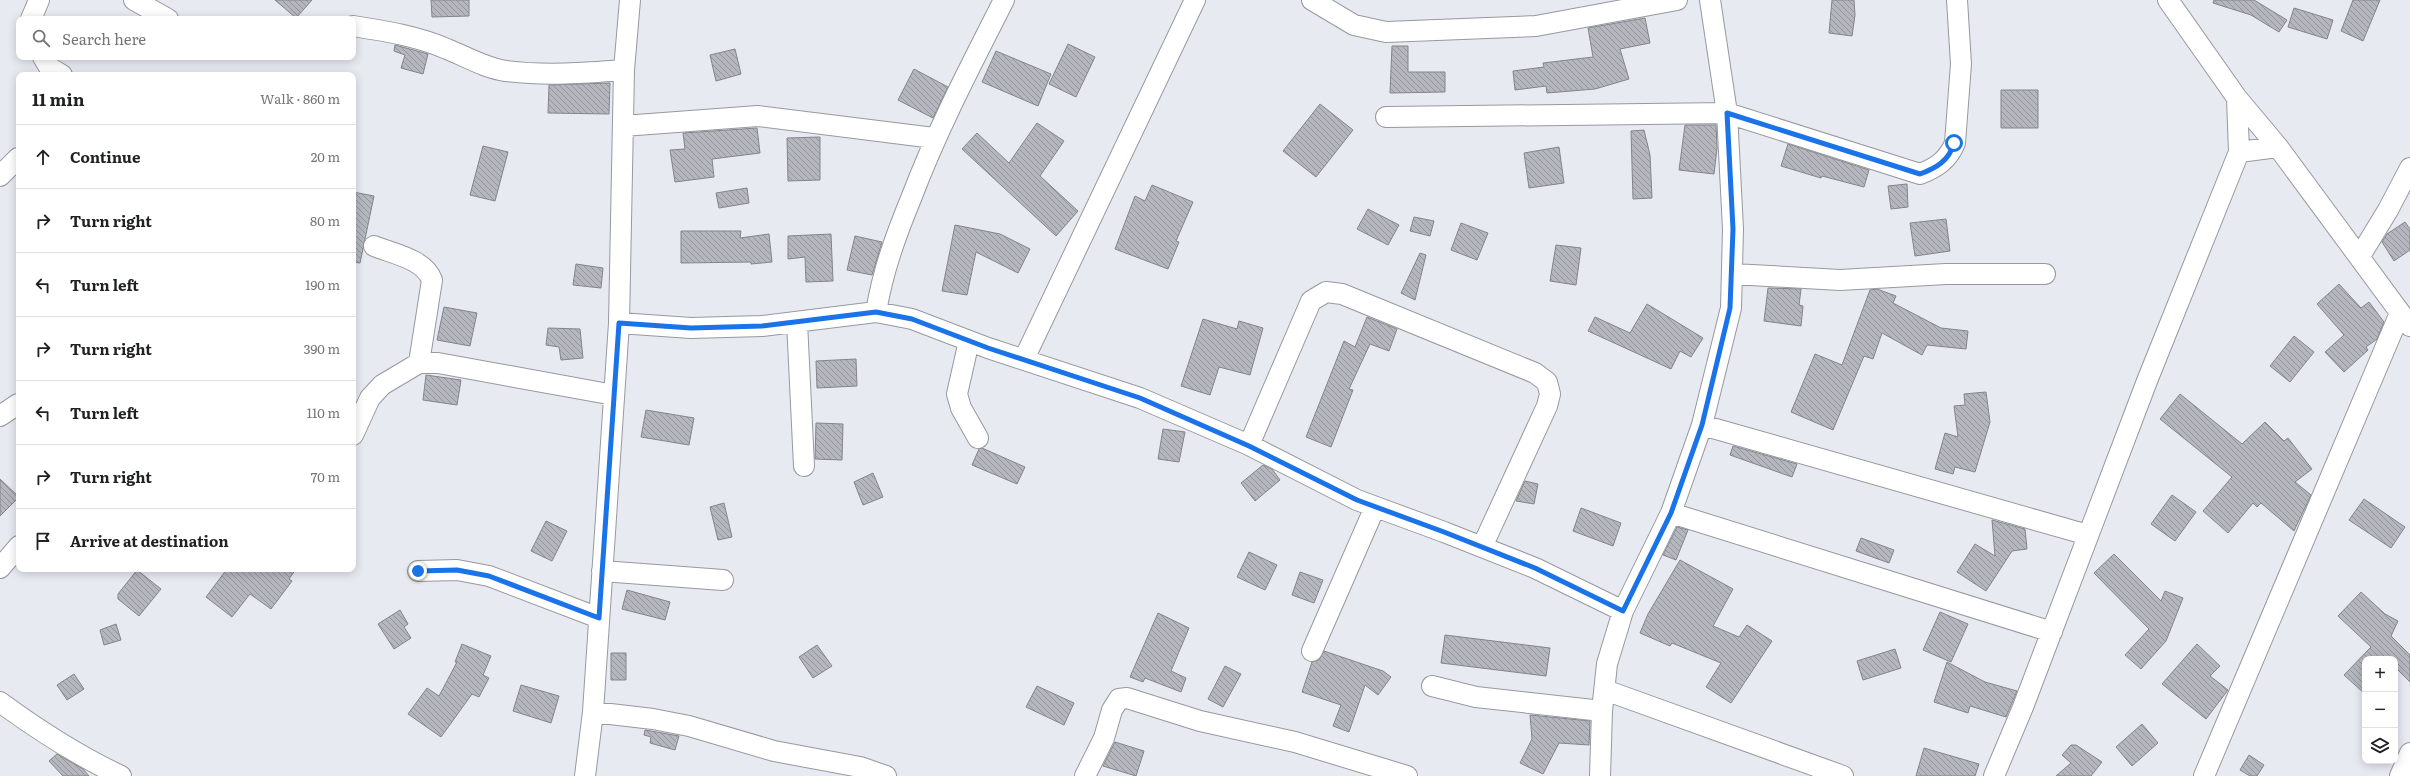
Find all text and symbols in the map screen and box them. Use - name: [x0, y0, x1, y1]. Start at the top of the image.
- search box: [16, 16, 356, 60]
- icon: search: [30, 27, 52, 49]
- text: Search here: [62, 27, 146, 50]
- text: 11 min: [32, 86, 84, 111]
- text: Walk · 860 m: [260, 89, 340, 108]
- route start: [1945, 134, 1963, 152]
- text: Continue: [70, 145, 140, 168]
- icon: ahead: [32, 146, 54, 168]
- text: 20 m: [311, 147, 340, 166]
- text: Turn right: [70, 209, 152, 232]
- icon: right: [32, 210, 54, 232]
- text: 80 m: [310, 211, 340, 230]
- text: Turn left: [70, 273, 139, 296]
- icon: left: [32, 274, 54, 296]
- text: 190 m: [305, 275, 340, 294]
- text: Turn right: [70, 337, 152, 360]
- icon: right: [32, 338, 54, 360]
- text: 390 m: [303, 339, 340, 358]
- text: Turn left: [70, 401, 139, 424]
- icon: left: [32, 402, 54, 424]
- text: 110 m: [307, 403, 340, 422]
- text: Turn right: [70, 465, 152, 488]
- icon: right: [32, 466, 54, 488]
- text: 70 m: [311, 467, 340, 486]
- text: Arrive at destination: [70, 529, 229, 552]
- icon: arrive: [32, 530, 54, 552]
- route end: [409, 562, 427, 580]
- map controls: [2362, 656, 2398, 764]
- button: +: [2362, 656, 2398, 692]
- button: −: [2362, 692, 2398, 728]
- button: layers: [2362, 728, 2398, 764]

